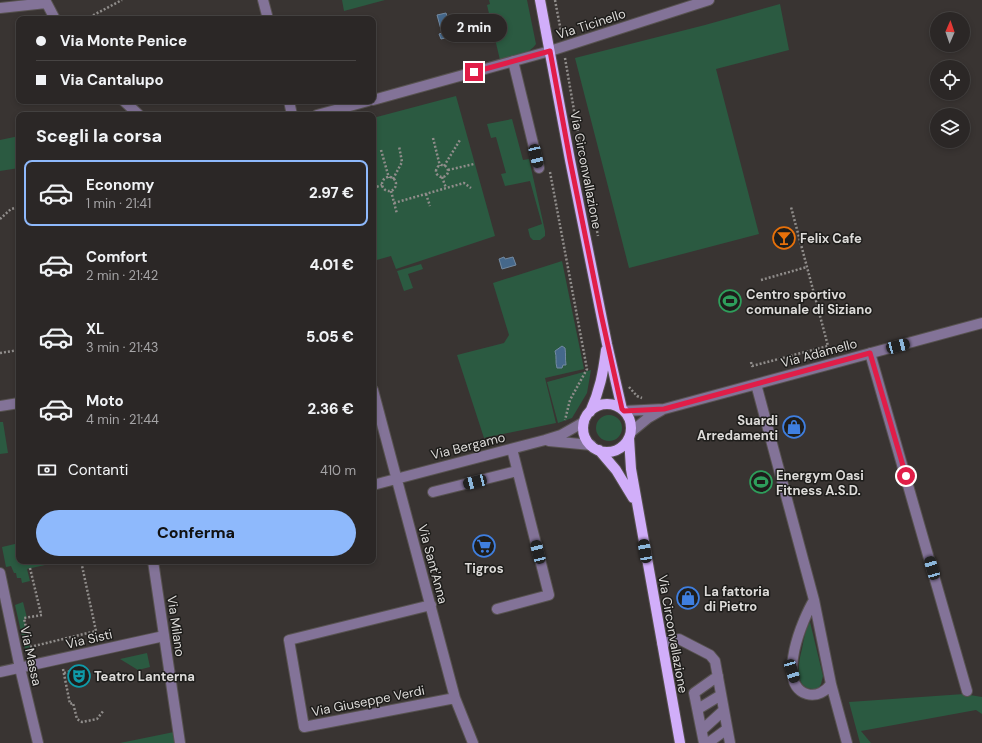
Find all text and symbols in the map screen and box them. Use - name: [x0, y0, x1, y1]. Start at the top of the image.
- street label: Via Ticinello: [554, 5, 628, 43]
- north arrow: [930, 12, 970, 52]
- map controls: [930, 12, 970, 148]
- callout: 2 min: [441, 14, 507, 42]
- text: 2 min: [457, 19, 491, 36]
- text: Via Monte Penice: [60, 31, 187, 51]
- button: locate: [930, 60, 970, 100]
- route end: [465, 63, 483, 81]
- text: Via Cantalupo: [60, 70, 164, 90]
- button: layers: [930, 108, 970, 148]
- street label: Via Circonvallazione: [566, 110, 606, 230]
- text: Scegli la corsa: [36, 124, 162, 148]
- car: [527, 143, 545, 169]
- icon: car: [38, 175, 74, 211]
- text: Economy: [86, 175, 154, 195]
- text: 2.97 €: [309, 183, 354, 203]
- text: 1 min · 21:41: [86, 195, 151, 212]
- bar icon: Felix Cafe: [771, 225, 797, 251]
- place label: Felix Cafe: [800, 230, 862, 247]
- icon: car: [38, 247, 74, 283]
- text: Comfort: [86, 247, 147, 267]
- text: 4.01 €: [309, 255, 354, 275]
- text: 2 min · 21:42: [86, 267, 158, 284]
- place label: Centro sportivo comunale di Siziano: [746, 286, 872, 318]
- sports icon: Centro sportivo comunale di Siziano: [717, 288, 743, 314]
- icon: car: [38, 319, 74, 355]
- text: XL: [86, 319, 104, 339]
- text: 5.05 €: [306, 327, 354, 347]
- street label: Via Adamello: [779, 335, 859, 371]
- car: [885, 337, 911, 355]
- text: 3 min · 21:43: [86, 339, 159, 356]
- icon: car: [38, 391, 74, 427]
- text: Moto: [86, 391, 124, 411]
- text: 2.36 €: [308, 399, 354, 419]
- text: 4 min · 21:44: [86, 411, 159, 428]
- place label: Suardi Arredamenti: [697, 412, 778, 444]
- shop icon: Suardi Arredamenti: [781, 414, 807, 440]
- street label: Via Bergamo: [429, 429, 507, 463]
- icon: cash: [36, 459, 58, 481]
- text: Contanti: [68, 460, 128, 480]
- text: 410 m: [320, 462, 356, 479]
- place label: Energym Oasi Fitness A.S.D.: [776, 467, 864, 499]
- route start: [897, 467, 915, 485]
- sports icon: Energym Oasi Fitness A.S.D.: [748, 469, 774, 495]
- car: [462, 473, 488, 491]
- button: Conferma: [36, 510, 356, 556]
- street label: Via Sant'Anna: [414, 522, 452, 606]
- supermarket icon: Tigros: [471, 533, 497, 559]
- car: [637, 538, 653, 564]
- car: [529, 539, 547, 565]
- car: [923, 555, 941, 581]
- place label: Tigros: [464, 560, 504, 577]
- street label: Via Circonvallazione: [654, 573, 692, 695]
- place label: La fattoria di Pietro: [704, 583, 770, 615]
- shop icon: La fattoria di Pietro: [675, 585, 701, 611]
- street label: Via Milano: [163, 594, 189, 658]
- street label: Via Massa: [16, 625, 46, 687]
- street label: Via Sisti: [64, 625, 114, 653]
- car: [783, 658, 801, 684]
- theatre icon: Teatro Lanterna: [66, 663, 92, 689]
- place label: Teatro Lanterna: [94, 668, 195, 685]
- street label: Via Giuseppe Verdi: [310, 682, 426, 720]

